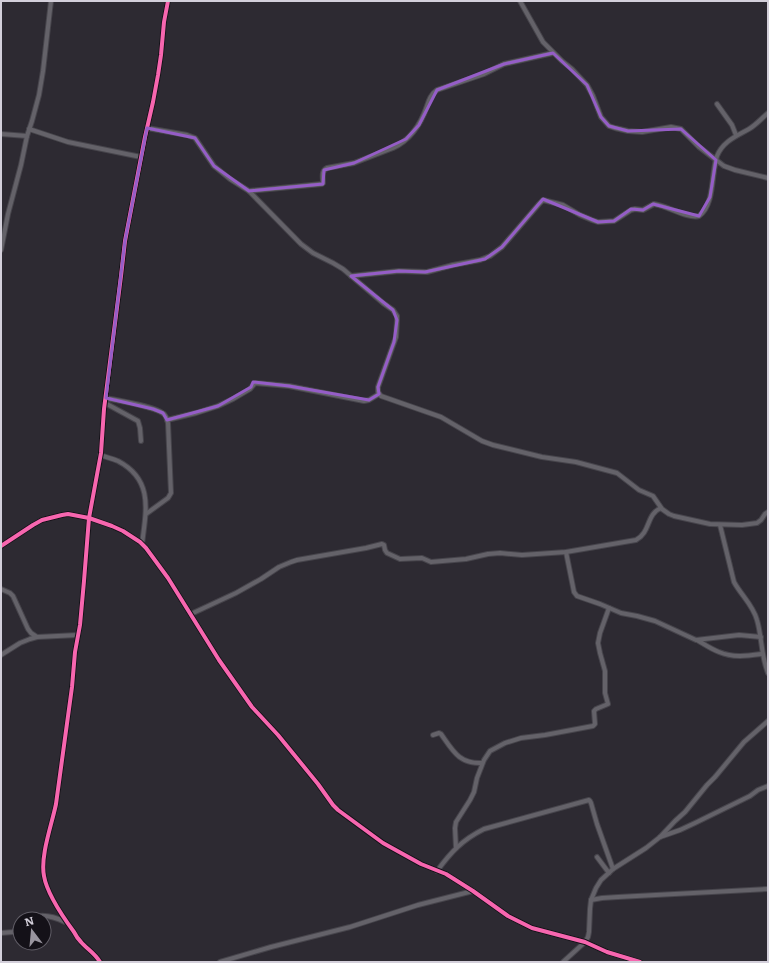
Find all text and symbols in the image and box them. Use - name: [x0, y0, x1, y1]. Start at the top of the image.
- north arrow: [12, 911, 52, 951]
- text: N: [22, 911, 36, 929]

